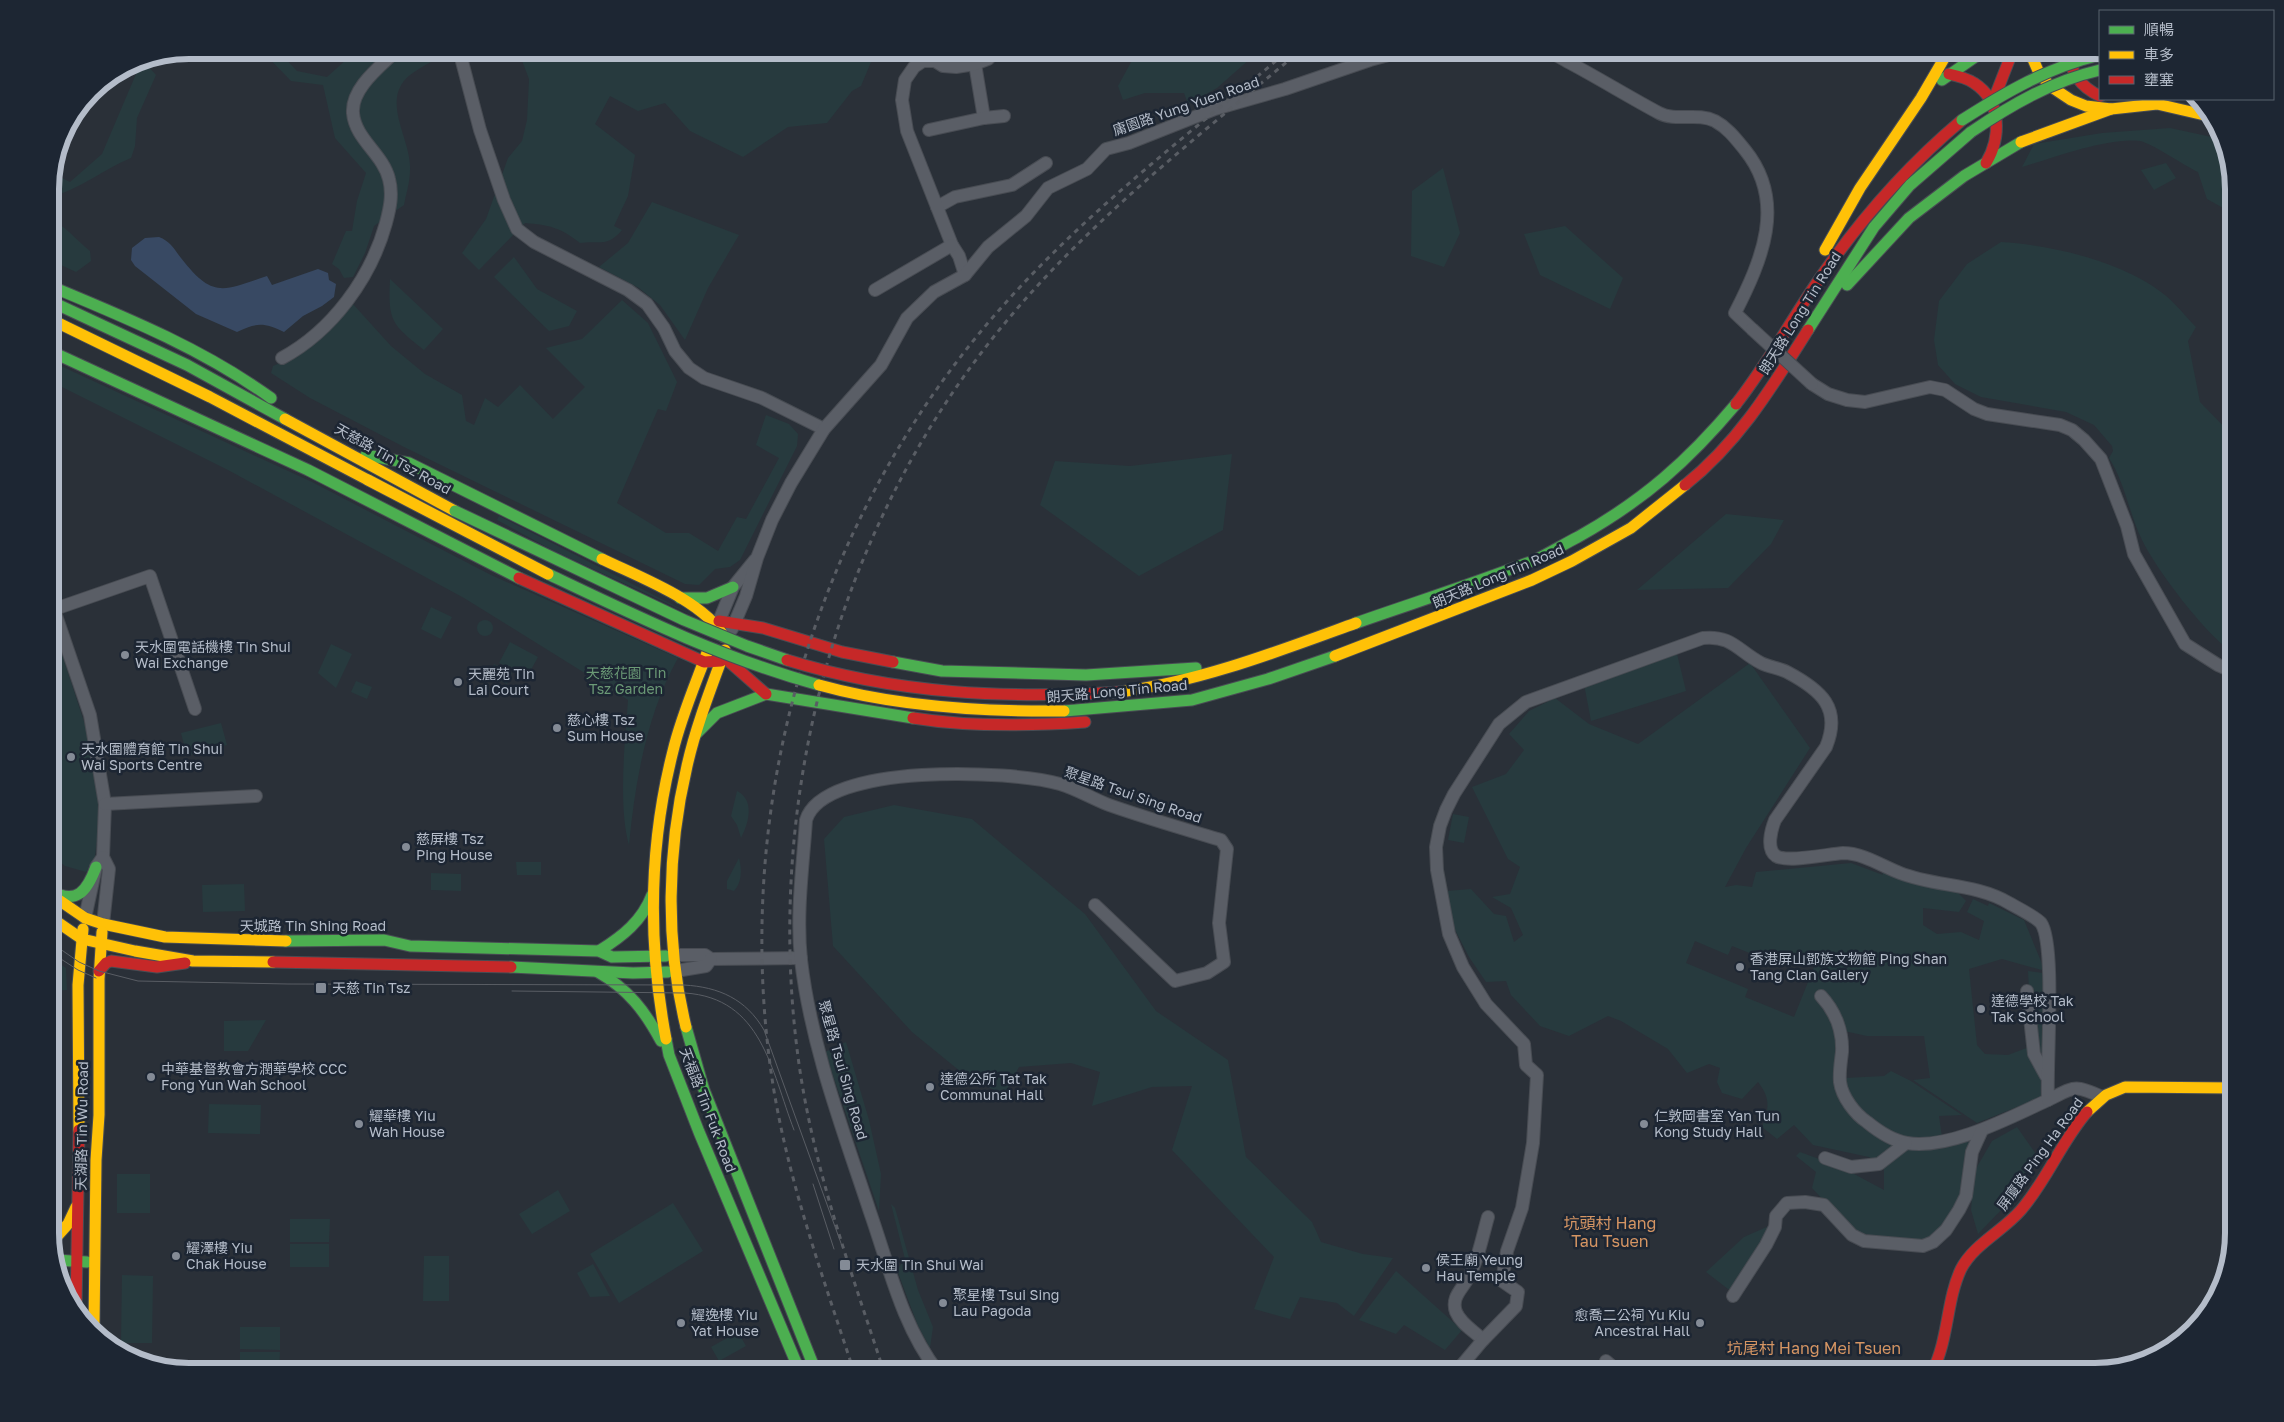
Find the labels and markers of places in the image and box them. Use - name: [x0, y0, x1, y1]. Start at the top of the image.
- place label: 天水圍電話機樓 Tin Shui Wai Exchange: [135, 638, 291, 671]
- marker: 天水圍電話機樓 Tin Shui Wai Exchange: [119, 649, 131, 661]
- place label: 天麗苑 Tin Lai Court: [468, 665, 535, 698]
- marker: 天麗苑 Tin Lai Court: [452, 676, 464, 688]
- place label: 慈心樓 Tsz Sum House: [567, 711, 643, 744]
- marker: 慈心樓 Tsz Sum House: [551, 722, 563, 734]
- place label: 天水圍體育館 Tin Shui Wai Sports Centre: [81, 740, 223, 773]
- marker: 天水圍體育館 Tin Shui Wai Sports Centre: [65, 751, 77, 763]
- place label: 慈屏樓 Tsz Ping House: [416, 830, 493, 863]
- marker: 慈屏樓 Tsz Ping House: [400, 841, 412, 853]
- place label: 香港屏山鄧族文物館 Ping Shan Tang Clan Gallery: [1750, 950, 1947, 983]
- marker: 香港屏山鄧族文物館 Ping Shan Tang Clan Gallery: [1734, 961, 1746, 973]
- place label: 天慈 Tin Tsz: [332, 979, 410, 996]
- marker: 天慈 Tin Tsz: [314, 981, 328, 995]
- place label: 達德學校 Tak Tak School: [1991, 992, 2074, 1025]
- marker: 達德學校 Tak Tak School: [1975, 1003, 1987, 1015]
- place label: 中華基督教會方潤華學校 CCC Fong Yun Wah School: [161, 1060, 347, 1093]
- place label: 達德公所 Tat Tak Communal Hall: [940, 1070, 1047, 1103]
- marker: 中華基督教會方潤華學校 CCC Fong Yun Wah School: [145, 1071, 157, 1083]
- marker: 達德公所 Tat Tak Communal Hall: [924, 1081, 936, 1093]
- place label: 耀華樓 Yiu Wah House: [369, 1107, 445, 1140]
- place label: 仁敦岡書室 Yan Tun Kong Study Hall: [1654, 1107, 1780, 1140]
- marker: 耀華樓 Yiu Wah House: [353, 1118, 365, 1130]
- marker: 仁敦岡書室 Yan Tun Kong Study Hall: [1638, 1118, 1650, 1130]
- place label: 耀澤樓 Yiu Chak House: [186, 1239, 267, 1272]
- marker: 耀澤樓 Yiu Chak House: [170, 1250, 182, 1262]
- place label: 侯王廟 Yeung Hau Temple: [1436, 1251, 1523, 1284]
- place label: 天水圍 Tin Shui Wai: [856, 1256, 984, 1273]
- marker: 天水圍 Tin Shui Wai: [838, 1258, 852, 1272]
- marker: 侯王廟 Yeung Hau Temple: [1420, 1262, 1432, 1274]
- place label: 聚星樓 Tsui Sing Lau Pagoda: [953, 1286, 1059, 1319]
- marker: 聚星樓 Tsui Sing Lau Pagoda: [937, 1297, 949, 1309]
- place label: 耀逸樓 Yiu Yat House: [691, 1306, 759, 1339]
- place label: 愈喬二公祠 Yu Kiu Ancestral Hall: [1575, 1306, 1690, 1339]
- marker: 耀逸樓 Yiu Yat House: [675, 1317, 687, 1329]
- marker: 愈喬二公祠 Yu Kiu Ancestral Hall: [1694, 1317, 1706, 1329]

